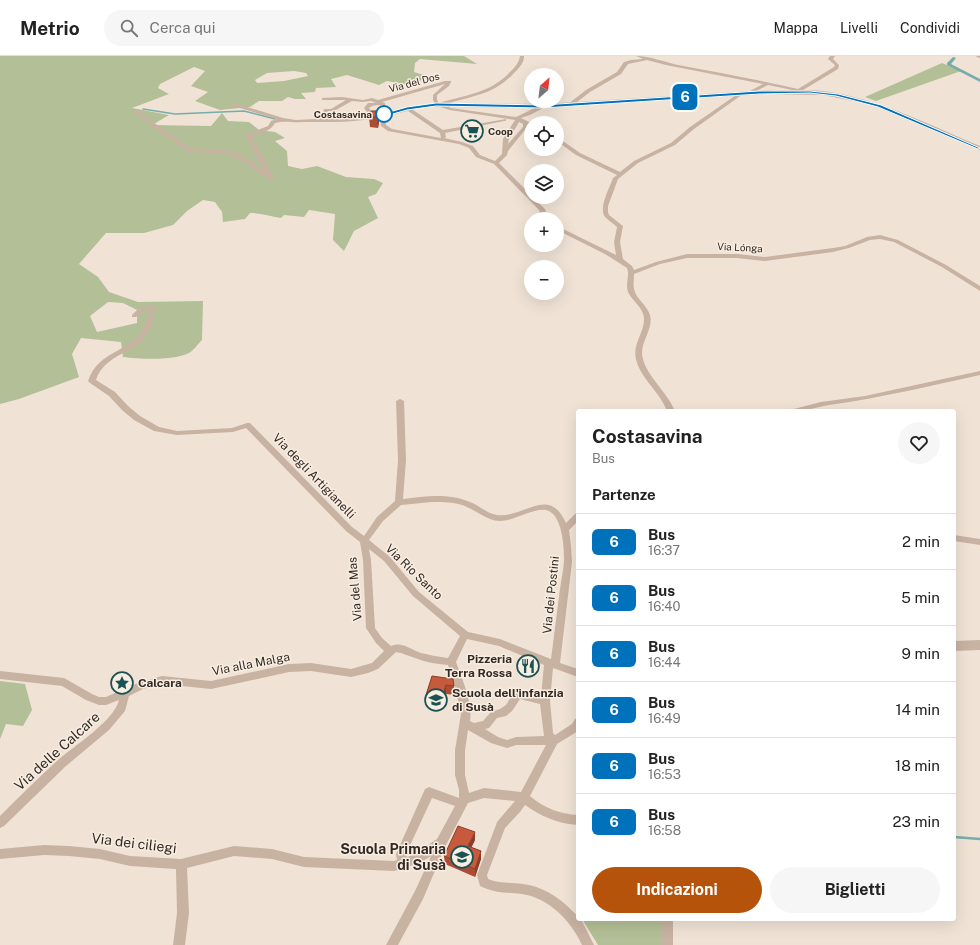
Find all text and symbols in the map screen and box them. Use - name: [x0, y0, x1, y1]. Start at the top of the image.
- search box: [104, 10, 384, 46]
- text: Metrio: [20, 17, 80, 39]
- icon: search: [118, 17, 140, 39]
- text: Cerca qui: [150, 19, 215, 36]
- text: Mappa: [774, 20, 818, 36]
- text: Livelli: [840, 20, 878, 36]
- text: Condividi: [900, 20, 960, 36]
- north arrow: [524, 68, 564, 108]
- map controls: [524, 68, 564, 300]
- street label: Via del Dos: [387, 70, 441, 94]
- line badge: 6: [672, 84, 698, 110]
- text: 6: [680, 89, 690, 105]
- marker: Costasavina: [375, 105, 393, 123]
- place label: Costasavina: [314, 108, 372, 120]
- button: locate: [524, 116, 564, 156]
- supermarket icon: Coop: [459, 118, 485, 144]
- place label: Coop: [488, 125, 513, 137]
- button: layers: [524, 164, 564, 204]
- button: +: [524, 212, 564, 252]
- street label: Via Lónga: [717, 240, 763, 254]
- button: −: [524, 260, 564, 300]
- button: heart: [898, 422, 940, 464]
- text: Costasavina: [592, 425, 703, 447]
- street label: Via degli Artigianelli: [270, 431, 358, 521]
- text: Bus: [592, 451, 615, 466]
- text: Partenze: [592, 486, 656, 503]
- text: Bus: [648, 526, 675, 543]
- text: 2 min: [902, 533, 940, 550]
- text: 6: [609, 534, 619, 550]
- street label: Via Rio Santo: [383, 541, 446, 603]
- text: 16:37: [648, 543, 680, 558]
- street label: Via dei Postini: [540, 555, 562, 635]
- street label: Via del Mas: [345, 556, 365, 622]
- text: Bus: [648, 582, 675, 599]
- text: 5 min: [901, 589, 940, 606]
- text: 6: [609, 590, 619, 606]
- text: 16:40: [648, 599, 680, 614]
- text: Bus: [648, 638, 675, 655]
- text: 9 min: [902, 645, 940, 662]
- text: 6: [609, 646, 619, 662]
- street label: Via alla Malga: [211, 650, 291, 678]
- place label: Pizzeria Terra Rossa: [445, 652, 512, 680]
- restaurant icon: Pizzeria Terra Rossa: [515, 653, 541, 679]
- text: 16:44: [648, 655, 681, 670]
- place icon: Calcara: [109, 670, 135, 696]
- place label: Calcara: [138, 676, 182, 690]
- place label: Scuola dell'infanzia di Susà: [452, 686, 564, 714]
- school or university icon: Scuola dell'infanzia di Susà: [423, 687, 449, 713]
- text: Bus: [648, 694, 675, 711]
- text: 14 min: [895, 701, 940, 718]
- text: 6: [609, 702, 619, 718]
- street label: Via delle Calcare: [11, 709, 103, 793]
- text: 16:49: [648, 711, 681, 726]
- text: Bus: [648, 750, 675, 767]
- text: 18 min: [895, 757, 940, 774]
- text: 6: [609, 758, 619, 774]
- text: 16:53: [648, 767, 681, 782]
- text: Bus: [648, 806, 675, 823]
- text: 23 min: [893, 813, 940, 830]
- text: 6: [609, 814, 619, 830]
- text: 16:58: [648, 823, 681, 838]
- street label: Via dei ciliegi: [91, 830, 177, 856]
- place label: Scuola Primaria di Susà: [340, 841, 446, 873]
- school or university icon: Scuola Primaria di Susà: [449, 844, 475, 870]
- button: Indicazioni: [592, 867, 762, 913]
- button: Biglietti: [770, 867, 940, 913]

